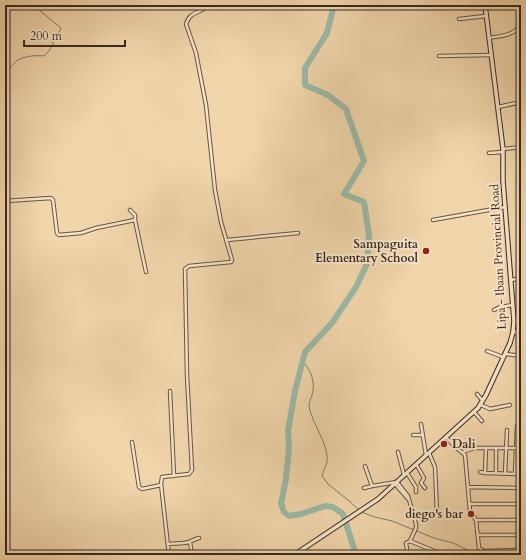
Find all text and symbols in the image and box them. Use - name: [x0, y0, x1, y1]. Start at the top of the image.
- scale bar: [24, 22, 125, 48]
- text: 200 m: [30, 28, 63, 44]
- street label: Lipa - Ibaan Provincial Road: [486, 183, 510, 330]
- place label: Sampaguita Elementary School: [315, 236, 418, 266]
- marker: Sampaguita Elementary School: [421, 246, 431, 256]
- place label: Dali: [452, 436, 476, 452]
- marker: Dali: [439, 439, 449, 449]
- place label: diego's bar: [405, 506, 463, 522]
- marker: diego's bar: [466, 509, 476, 519]

